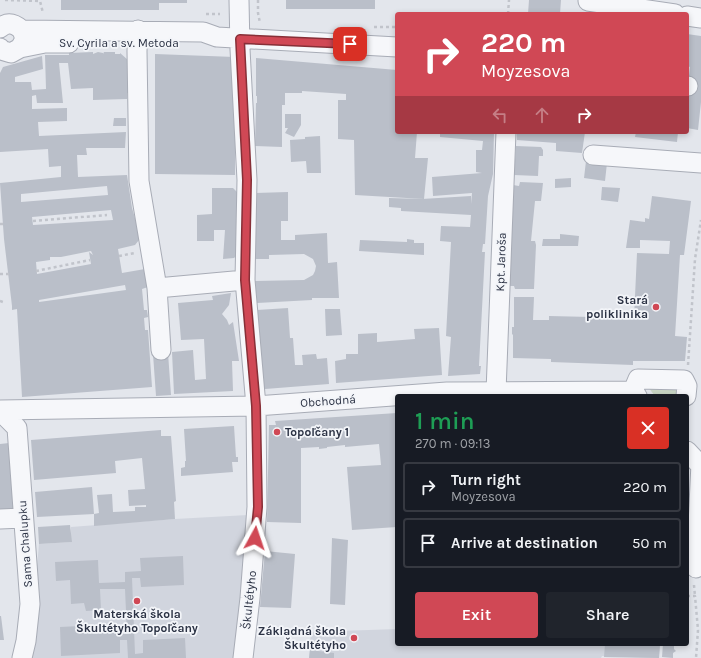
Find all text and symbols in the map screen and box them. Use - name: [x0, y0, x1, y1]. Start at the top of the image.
- text: 220 m: [481, 26, 566, 59]
- pin: [333, 27, 367, 61]
- icon: right: [415, 28, 467, 80]
- icon: arrive: [339, 33, 361, 55]
- street label: Sv. Cyrila a sv. Metoda: [59, 36, 179, 50]
- text: Moyzesova: [481, 60, 571, 82]
- icon: left: [489, 104, 511, 126]
- icon: ahead: [531, 104, 553, 126]
- icon: right: [573, 104, 595, 126]
- street label: Kpt. Jaroša: [493, 232, 509, 292]
- place label: Stará poliklinika: [586, 293, 648, 321]
- marker: Stará poliklinika: [651, 302, 661, 312]
- street label: Obchodná: [300, 392, 356, 410]
- text: 1 min: [415, 407, 475, 435]
- button: close: [627, 407, 669, 449]
- place label: Topoľčany 1: [285, 425, 349, 439]
- marker: Topoľčany 1: [272, 427, 282, 437]
- text: 270 m · 09:13: [415, 436, 490, 451]
- text: Turn right: [451, 471, 521, 489]
- icon: right: [417, 476, 439, 498]
- text: 220 m: [623, 478, 667, 496]
- text: Moyzesova: [451, 489, 516, 504]
- street label: Sama Chalupku: [15, 500, 35, 588]
- position arrow: [234, 517, 276, 559]
- icon: arrive: [417, 532, 439, 554]
- text: Arrive at destination: [451, 534, 598, 552]
- text: 50 m: [632, 534, 667, 552]
- street label: Škultétyho: [238, 570, 259, 630]
- button: Exit: [415, 592, 538, 638]
- button: Share: [546, 592, 669, 638]
- marker: Materská škola Škultétyho Topoľčany: [132, 596, 142, 606]
- place label: Materská škola Škultétyho Topoľčany: [76, 607, 198, 635]
- place label: Základná škola Škultétyho: [258, 624, 346, 652]
- marker: Základná škola Škultétyho: [349, 633, 359, 643]

